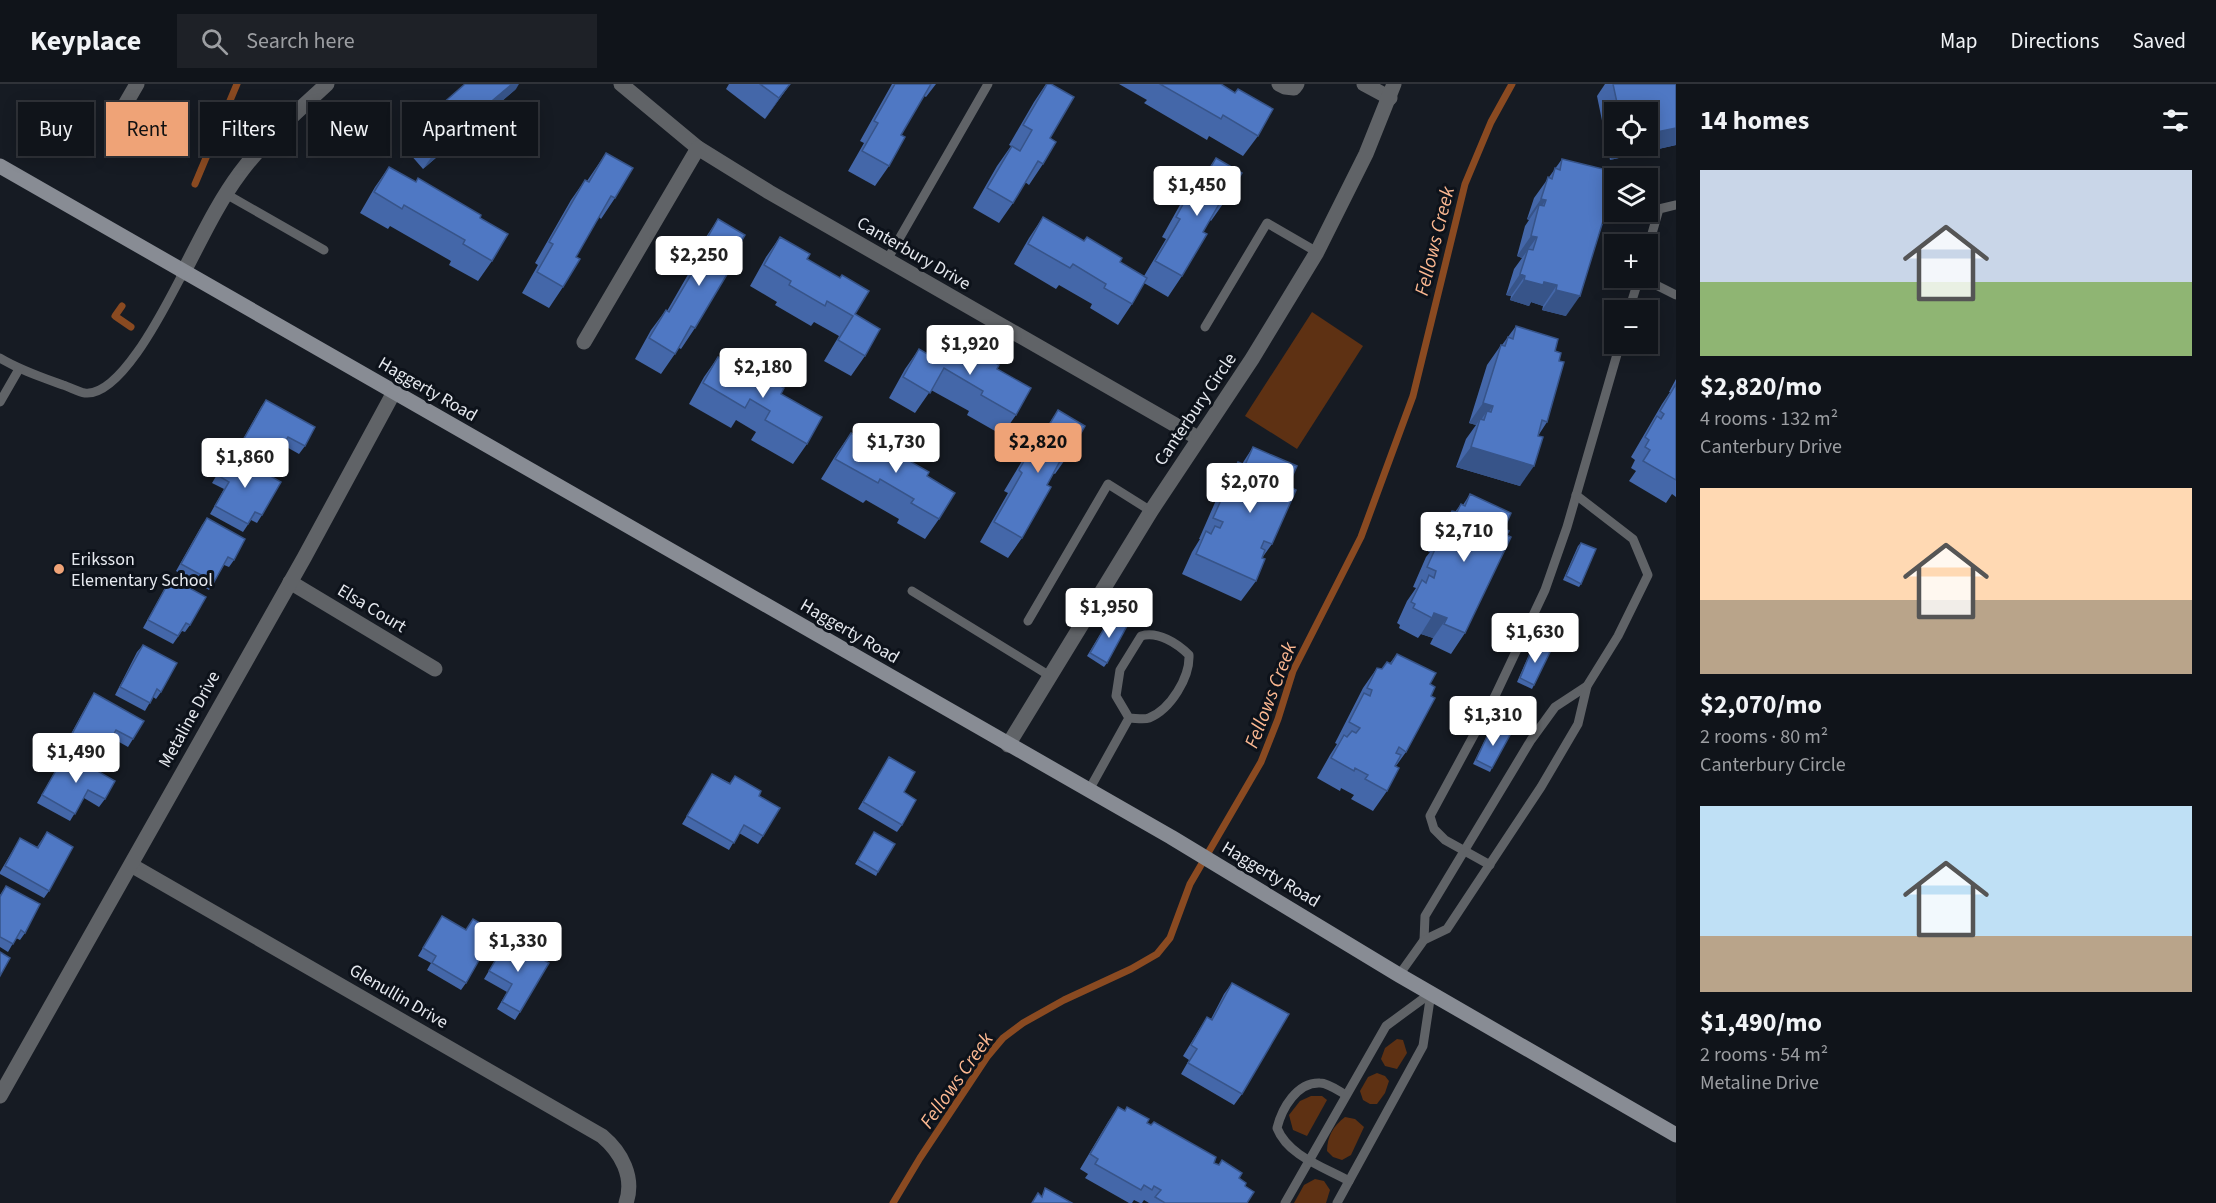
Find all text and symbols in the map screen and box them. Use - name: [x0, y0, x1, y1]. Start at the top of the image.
- search box: [177, 14, 597, 68]
- text: Keyplace: [30, 21, 141, 61]
- icon: search: [198, 25, 231, 58]
- text: Search here: [246, 25, 355, 57]
- text: Map: [1940, 26, 1978, 56]
- text: Directions: [2011, 26, 2099, 56]
- text: Saved: [2132, 26, 2186, 56]
- chip: Buy: [18, 102, 94, 156]
- chip: Rent: [106, 102, 188, 156]
- chip: Filters: [200, 102, 296, 156]
- chip: New: [308, 102, 390, 156]
- chip: Apartment: [402, 102, 538, 156]
- map controls: [1604, 102, 1658, 354]
- button: locate: [1604, 102, 1658, 156]
- text: 14 homes: [1700, 102, 1809, 139]
- icon: filters: [2159, 104, 2192, 137]
- pin: $1,450: [1148, 166, 1246, 217]
- button: layers: [1604, 168, 1658, 222]
- text: $1,450: [1168, 171, 1226, 199]
- water label: Fellows Creek: [1408, 183, 1462, 299]
- icon: home: [1892, 209, 2000, 317]
- street label: Canterbury Drive: [852, 211, 975, 296]
- button: +: [1604, 234, 1658, 288]
- pin: $2,250: [650, 236, 748, 287]
- text: $2,250: [670, 241, 728, 269]
- button: −: [1604, 300, 1658, 354]
- pin: $1,920: [921, 325, 1019, 376]
- text: $1,920: [941, 330, 999, 358]
- pin: $2,180: [714, 348, 812, 399]
- street label: Canterbury Circle: [1148, 348, 1242, 471]
- street label: Haggerty Road: [374, 351, 482, 428]
- text: $2,180: [734, 353, 792, 381]
- text: $2,820/mo: [1700, 368, 1822, 405]
- text: 4 rooms · 132 m²: [1700, 405, 1838, 433]
- pin: $1,730: [847, 423, 945, 474]
- pin: $2,820: [989, 423, 1087, 474]
- text: $1,730: [867, 428, 925, 456]
- text: $2,820: [1009, 428, 1067, 456]
- text: Canterbury Drive: [1700, 433, 1842, 461]
- pin: $1,860: [196, 438, 294, 489]
- text: $1,860: [216, 443, 274, 471]
- pin: $2,070: [1201, 463, 1299, 514]
- text: $2,070: [1221, 468, 1279, 496]
- pin: $2,710: [1415, 512, 1513, 563]
- text: $2,710: [1435, 517, 1493, 545]
- icon: home: [1892, 527, 2000, 635]
- place label: Eriksson Elementary School: [71, 547, 213, 593]
- marker: Eriksson Elementary School: [52, 562, 66, 576]
- street label: Elsa Court: [333, 578, 411, 639]
- pin: $1,950: [1060, 588, 1158, 639]
- street label: Haggerty Road: [796, 593, 904, 670]
- text: $1,950: [1080, 593, 1138, 621]
- pin: $1,630: [1486, 613, 1584, 664]
- text: $1,630: [1506, 618, 1564, 646]
- water label: Fellows Creek: [1238, 638, 1304, 752]
- street label: Metaline Drive: [153, 666, 226, 772]
- text: $2,070/mo: [1700, 686, 1822, 723]
- pin: $1,310: [1444, 696, 1542, 747]
- text: $1,310: [1464, 701, 1522, 729]
- text: 2 rooms · 80 m²: [1700, 723, 1828, 751]
- pin: $1,490: [27, 733, 125, 784]
- text: $1,490: [47, 738, 105, 766]
- text: Canterbury Circle: [1700, 751, 1846, 779]
- street label: Haggerty Road: [1217, 835, 1325, 914]
- icon: home: [1892, 845, 2000, 953]
- pin: $1,330: [469, 922, 567, 973]
- text: $1,330: [489, 927, 547, 955]
- street label: Glenullin Drive: [345, 958, 453, 1035]
- text: $1,490/mo: [1700, 1004, 1822, 1041]
- water label: Fellows Creek: [913, 1027, 1001, 1134]
- text: 2 rooms · 54 m²: [1700, 1041, 1828, 1069]
- text: Metaline Drive: [1700, 1069, 1819, 1097]

